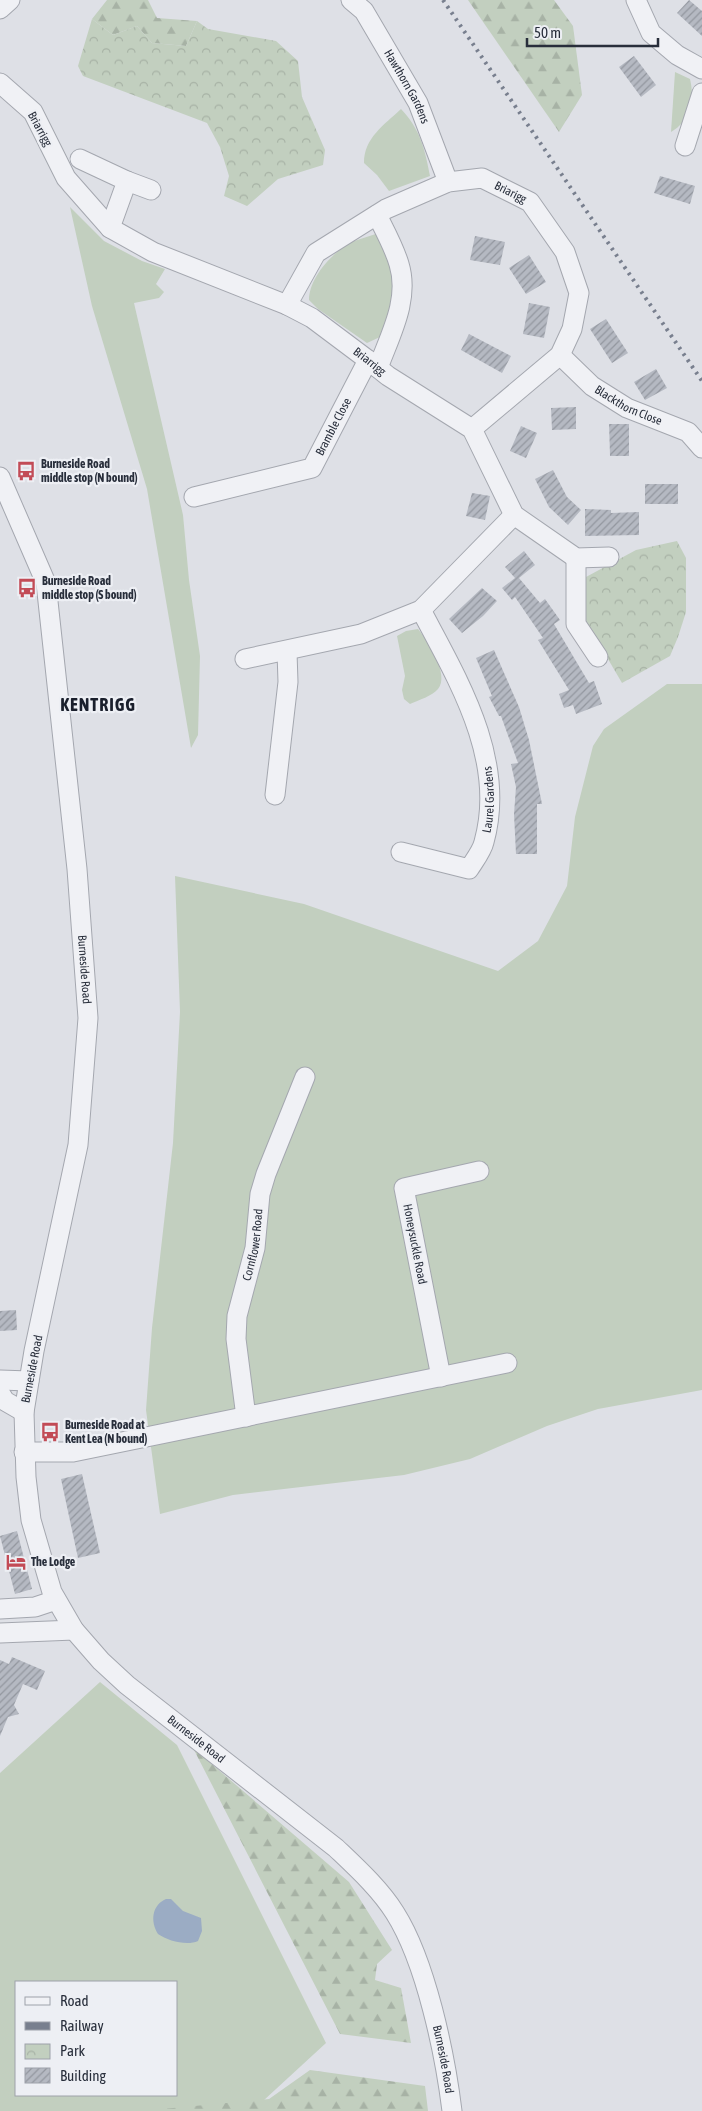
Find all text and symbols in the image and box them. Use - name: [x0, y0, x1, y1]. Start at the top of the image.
- scale bar: [527, 15, 658, 47]
- text: 50 m: [534, 24, 561, 41]
- street label: Hawthorn Gardens: [381, 47, 432, 126]
- street label: Briarrigg: [25, 109, 56, 150]
- street label: Briarigg: [492, 178, 530, 207]
- street label: Briarrigg: [350, 344, 389, 379]
- street label: Blackthorn Close: [592, 382, 664, 428]
- street label: Bramble Close: [313, 396, 354, 458]
- place label: Burneside Road middle stop (N bound): [41, 457, 138, 485]
- bus stop icon: Burneside Road middle stop (N bound): [15, 460, 37, 482]
- place label: Burneside Road middle stop (S bound): [42, 574, 137, 602]
- bus stop icon: Burneside Road middle stop (S bound): [16, 577, 38, 599]
- district label: KENTRIGG: [60, 694, 136, 715]
- street label: Laurel Gardens: [479, 765, 497, 834]
- street label: Burneside Road: [75, 935, 94, 1004]
- street label: Honeysuckle Road: [400, 1203, 430, 1285]
- street label: Cornflower Road: [240, 1208, 266, 1282]
- street label: Burneside Road: [19, 1334, 45, 1404]
- place label: Burneside Road at Kent Lea (N bound): [65, 1418, 148, 1446]
- bus stop icon: Burneside Road at Kent Lea (N bound): [39, 1421, 61, 1443]
- hotel icon: The Lodge: [5, 1551, 27, 1573]
- place label: The Lodge: [31, 1555, 76, 1569]
- street label: Burneside Road: [165, 1712, 228, 1766]
- legend: [15, 1981, 178, 2096]
- text: Road: [60, 1992, 89, 2009]
- text: Railway: [60, 2017, 104, 2034]
- street label: Burneside Road: [430, 2024, 457, 2094]
- text: Park: [60, 2042, 85, 2059]
- text: Building: [60, 2067, 106, 2084]

